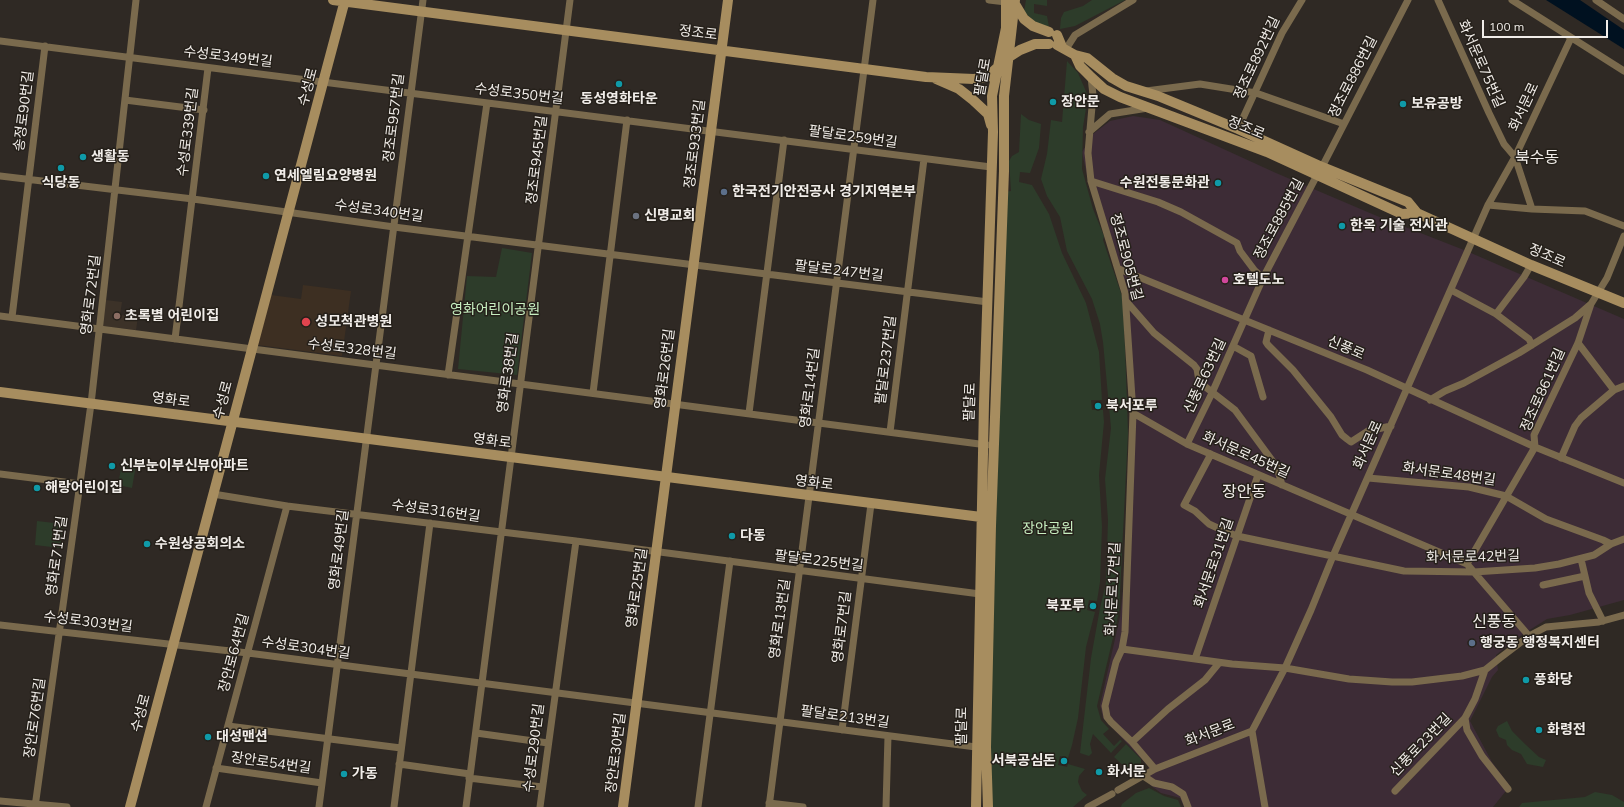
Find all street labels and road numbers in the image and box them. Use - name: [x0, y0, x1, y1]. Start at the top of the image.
- street label: 정조로892번길: [1230, 14, 1284, 102]
- street label: 화서문로75번길: [1454, 18, 1508, 110]
- street label: 정조로: [678, 22, 718, 44]
- street label: 정조로886번길: [1325, 33, 1381, 121]
- street label: 수성로349번길: [183, 43, 273, 71]
- street label: 팔달로: [971, 57, 995, 97]
- street label: 수성로: [295, 66, 321, 108]
- street label: 송정로90번길: [11, 70, 37, 152]
- street label: 정조로957번길: [380, 73, 408, 163]
- street label: 수성로350번길: [474, 80, 564, 108]
- street label: 화서문로: [1506, 80, 1542, 134]
- street label: 수성로339번길: [174, 87, 202, 177]
- street label: 정조로933번길: [681, 99, 709, 189]
- street label: 정조로: [1225, 113, 1267, 143]
- street label: 정조로945번길: [523, 115, 551, 205]
- street label: 팔달로259번길: [807, 122, 899, 152]
- street label: 정조로885번길: [1251, 176, 1307, 262]
- street label: 수성로340번길: [333, 196, 425, 226]
- street label: 정조로905번길: [1106, 212, 1146, 302]
- street label: 정조로: [1526, 241, 1568, 271]
- street label: 영화로72번길: [78, 254, 104, 336]
- street label: 팔달로247번길: [794, 257, 884, 285]
- street label: 팔달로237번길: [872, 315, 900, 405]
- street label: 영화로26번길: [652, 328, 678, 410]
- street label: 영화로38번길: [494, 332, 522, 414]
- street label: 신풍로: [1325, 333, 1367, 363]
- street label: 수성로328번길: [307, 335, 397, 363]
- street label: 신풍로63번길: [1180, 336, 1230, 416]
- street label: 정조로861번길: [1517, 346, 1569, 434]
- street label: 영화로14번길: [797, 347, 823, 429]
- street label: 수성로: [210, 379, 236, 421]
- street label: 팔달로: [961, 382, 979, 422]
- street label: 영화로: [151, 389, 191, 411]
- street label: 화서문로: [1350, 418, 1386, 472]
- street label: 화서문로45번길: [1200, 428, 1292, 482]
- street label: 영화로: [472, 430, 512, 452]
- street label: 화서문로48번길: [1401, 459, 1497, 489]
- street label: 영화로: [794, 472, 834, 494]
- street label: 수성로316번길: [390, 496, 482, 526]
- street label: 영화로49번길: [326, 509, 352, 591]
- street label: 영화로71번길: [43, 515, 71, 597]
- street label: 화서문로31번길: [1191, 516, 1237, 610]
- street label: 화서문로17번길: [1102, 542, 1124, 636]
- street label: 영화로25번길: [623, 547, 651, 629]
- street label: 팔달로225번길: [774, 547, 864, 575]
- street label: 화서문로42번길: [1426, 548, 1520, 566]
- street label: 영화로13번길: [766, 578, 794, 660]
- street label: 영화로7번길: [829, 590, 855, 664]
- street label: 수성로303번길: [43, 608, 133, 636]
- street label: 장안로64번길: [215, 612, 253, 694]
- street label: 수성로304번길: [260, 633, 352, 663]
- street label: 장안로76번길: [21, 677, 49, 759]
- street label: 수성로: [128, 692, 154, 734]
- street label: 팔달로213번길: [799, 702, 891, 732]
- street label: 수성로290번길: [520, 703, 548, 793]
- street label: 팔달로: [953, 707, 971, 745]
- street label: 신풍로23번길: [1387, 710, 1455, 780]
- street label: 장안로30번길: [603, 712, 629, 794]
- street label: 화서문로: [1183, 716, 1237, 750]
- street label: 장안로54번길: [230, 749, 312, 777]

